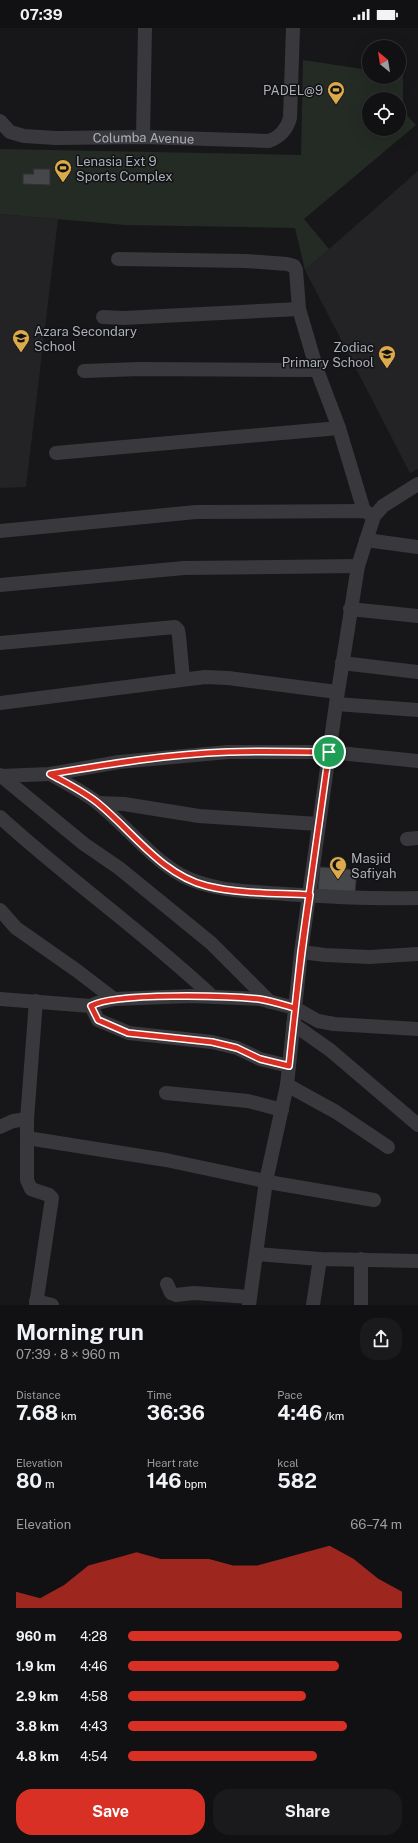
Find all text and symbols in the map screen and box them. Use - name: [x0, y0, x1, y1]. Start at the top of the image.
- text: 07:39: [20, 6, 63, 23]
- north arrow: [362, 40, 406, 84]
- map controls: [362, 40, 406, 136]
- sports icon: PADEL@9: [326, 80, 346, 105]
- place label: PADEL@9: [263, 83, 323, 98]
- button: locate: [362, 92, 406, 136]
- street label: Columba Avenue: [93, 130, 195, 147]
- place label: Lenasia Ext 9 Sports Complex: [76, 154, 173, 184]
- sports icon: Lenasia Ext 9 Sports Complex: [53, 158, 73, 183]
- place label: Azara Secondary School: [34, 324, 137, 354]
- school or university icon: Azara Secondary School: [11, 328, 31, 353]
- place label: Zodiac Primary School: [282, 340, 374, 370]
- school or university icon: Zodiac Primary School: [377, 344, 397, 369]
- pin: [312, 735, 346, 769]
- icon: arrive: [318, 741, 340, 763]
- place label: Masjid Safiyah: [351, 851, 396, 881]
- mosque icon: Masjid Safiyah: [328, 855, 348, 880]
- button: share: [360, 1318, 402, 1360]
- text: Morning run: [16, 1319, 144, 1345]
- text: 07:39 · 8 × 960 m: [16, 1347, 120, 1362]
- text: Distance: [16, 1389, 61, 1401]
- text: Time: [147, 1389, 172, 1401]
- text: Pace: [277, 1389, 302, 1401]
- text: 7.68: [16, 1401, 58, 1425]
- text: 36:36: [147, 1401, 205, 1425]
- text: 4:46: [277, 1401, 322, 1425]
- text: km: [58, 1410, 77, 1422]
- text: /km: [322, 1410, 344, 1422]
- text: Elevation: [16, 1457, 63, 1469]
- text: Heart rate: [147, 1457, 199, 1469]
- text: kcal: [277, 1457, 299, 1469]
- text: 80: [16, 1469, 42, 1493]
- text: 146: [147, 1469, 182, 1493]
- text: 582: [277, 1469, 317, 1493]
- text: m: [42, 1478, 54, 1490]
- text: bpm: [182, 1478, 207, 1490]
- text: Elevation: [16, 1517, 71, 1532]
- text: 66–74 m: [350, 1517, 402, 1532]
- text: 960 m: [16, 1629, 56, 1644]
- text: 4:28: [80, 1629, 108, 1644]
- text: 1.9 km: [16, 1659, 56, 1674]
- text: 4:46: [80, 1659, 107, 1674]
- text: 2.9 km: [16, 1689, 58, 1704]
- text: 4:58: [80, 1689, 108, 1704]
- text: 3.8 km: [16, 1719, 59, 1734]
- text: 4:43: [80, 1719, 107, 1734]
- text: 4.8 km: [16, 1749, 59, 1764]
- text: 4:54: [80, 1749, 108, 1764]
- button: Save: [16, 1789, 205, 1835]
- button: Share: [213, 1789, 402, 1835]

